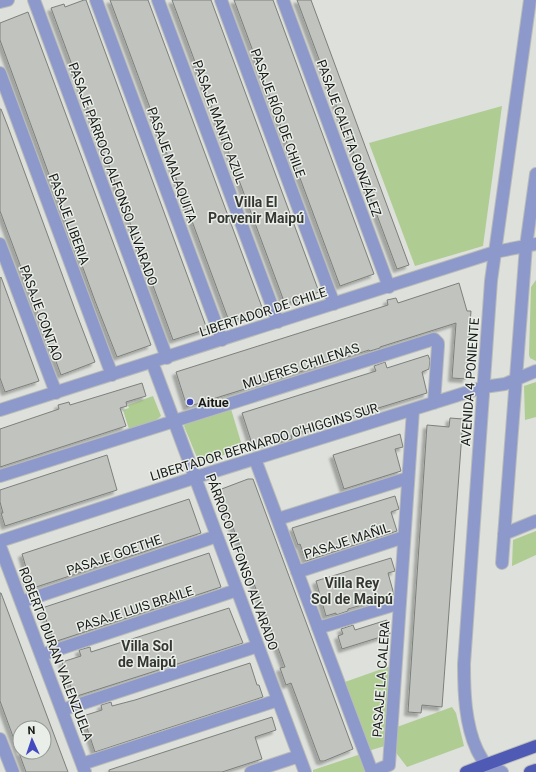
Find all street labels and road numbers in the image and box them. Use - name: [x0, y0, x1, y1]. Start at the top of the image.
- street label: PASAJE RÍOS DE CHILE: [248, 47, 308, 179]
- street label: PASAJE MANTO AZUL: [190, 58, 248, 186]
- street label: PASAJE CALETA GONZÁLEZ: [314, 58, 384, 219]
- street label: PASAJE PÁRROCO ALFONSO ALVARADO: [65, 60, 161, 288]
- street label: PASAJE MALAQUITA: [144, 105, 200, 225]
- street label: PASAJE LIBERIA: [46, 171, 93, 267]
- street label: PASAJE CONTAO: [17, 263, 65, 363]
- street label: LIBERTADOR DE CHILE: [198, 284, 328, 340]
- street label: AVENIDA 4 PONIENTE: [458, 317, 482, 447]
- street label: MUJERES CHILENAS: [241, 340, 362, 392]
- street label: LIBERTADOR BERNARDO O'HIGGINS SUR: [148, 400, 380, 484]
- street label: PÁRROCO ALFONSO ALVARADO: [203, 472, 281, 652]
- street label: PASAJE MAÑIL: [302, 519, 392, 562]
- street label: PASAJE GOETHE: [65, 532, 163, 578]
- street label: ROBERTO DURAN VALENZUELA: [16, 565, 96, 743]
- street label: PASAJE LUIS BRAILE: [75, 583, 195, 635]
- street label: PASAJE LA CALERA: [369, 620, 393, 738]

